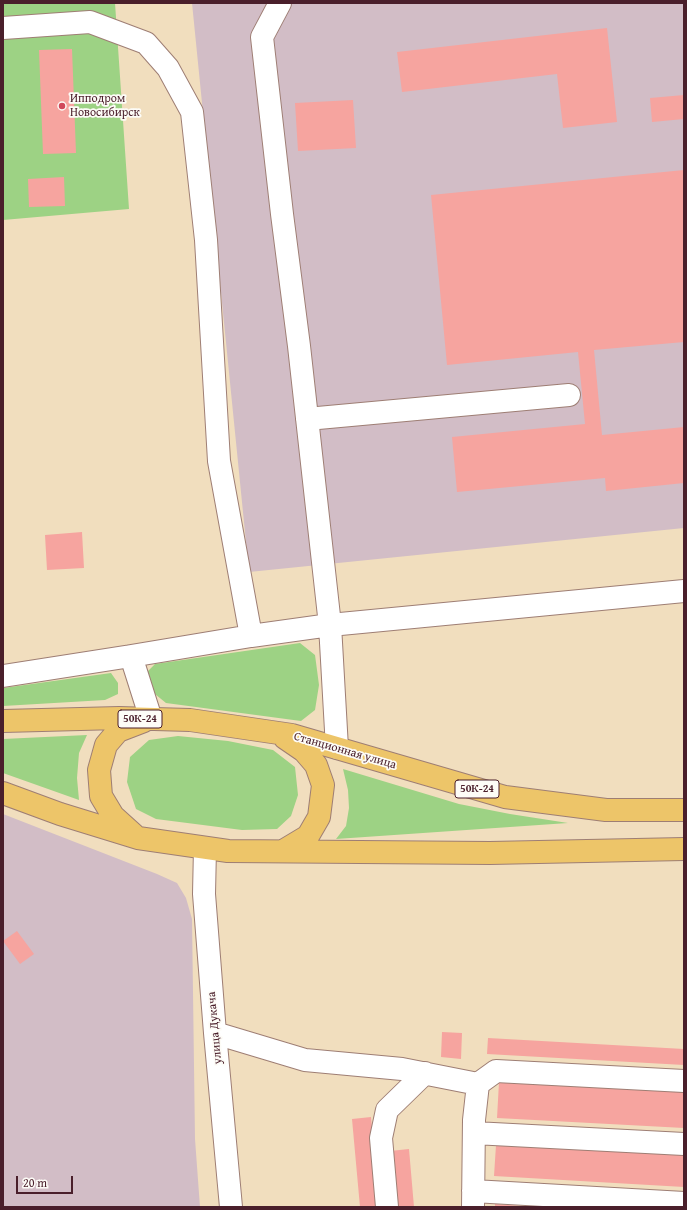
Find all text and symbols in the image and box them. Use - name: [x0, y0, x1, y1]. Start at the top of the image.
- place label: Ипподром Новосибирск: [70, 92, 140, 120]
- marker: Ипподром Новосибирск: [57, 101, 67, 111]
- road number: 50К-24: [118, 710, 162, 728]
- street label: Станционная улица: [292, 729, 398, 773]
- road number: 50К-24: [455, 780, 499, 798]
- street label: улица Дукача: [205, 991, 225, 1065]
- scale bar: [18, 1168, 75, 1194]
- text: 20 m: [23, 1174, 47, 1191]

